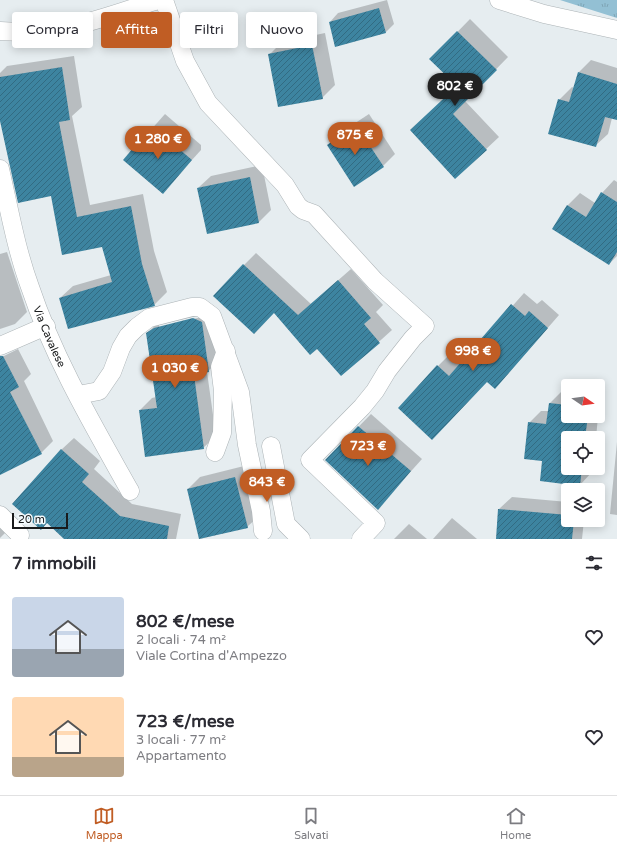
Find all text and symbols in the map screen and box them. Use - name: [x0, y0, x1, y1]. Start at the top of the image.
- chip: Compra: [12, 12, 93, 48]
- chip: Affitta: [101, 12, 172, 48]
- chip: Filtri: [180, 12, 238, 48]
- chip: Nuovo: [246, 12, 317, 48]
- pin: 802 €: [427, 73, 483, 107]
- text: 802 €: [437, 78, 473, 94]
- pin: 875 €: [327, 122, 383, 156]
- pin: 1 280 €: [121, 126, 195, 160]
- text: 875 €: [337, 127, 373, 143]
- text: 1 280 €: [134, 131, 182, 147]
- street label: Via Cavalese: [31, 304, 69, 369]
- pin: 998 €: [445, 338, 501, 372]
- text: 998 €: [455, 343, 491, 359]
- pin: 1 030 €: [138, 355, 212, 389]
- text: 1 030 €: [151, 360, 199, 376]
- north arrow: [561, 379, 605, 423]
- map controls: [561, 379, 605, 527]
- button: locate: [561, 431, 605, 475]
- pin: 723 €: [340, 433, 396, 467]
- text: 723 €: [350, 438, 386, 454]
- pin: 843 €: [239, 469, 295, 503]
- text: 843 €: [249, 474, 285, 490]
- button: layers: [561, 483, 605, 527]
- scale bar: [12, 511, 68, 530]
- text: 20 m: [18, 513, 45, 526]
- icon: filters: [583, 552, 605, 574]
- text: 7 immobili: [12, 553, 96, 574]
- text: 802 €/mese: [136, 611, 234, 632]
- icon: home: [44, 613, 92, 661]
- icon: heart: [583, 626, 605, 648]
- text: 2 locali · 74 m²: [136, 632, 226, 648]
- text: Viale Cortina d'Ampezzo: [136, 648, 287, 664]
- text: 723 €/mese: [136, 711, 234, 732]
- icon: home: [44, 713, 92, 761]
- icon: heart: [583, 726, 605, 748]
- text: 3 locali · 77 m²: [136, 732, 226, 748]
- text: Appartamento: [136, 748, 226, 764]
- tab: Mappa: [86, 805, 123, 842]
- tab: Salvati: [294, 805, 329, 842]
- tab: Home: [500, 805, 531, 842]

